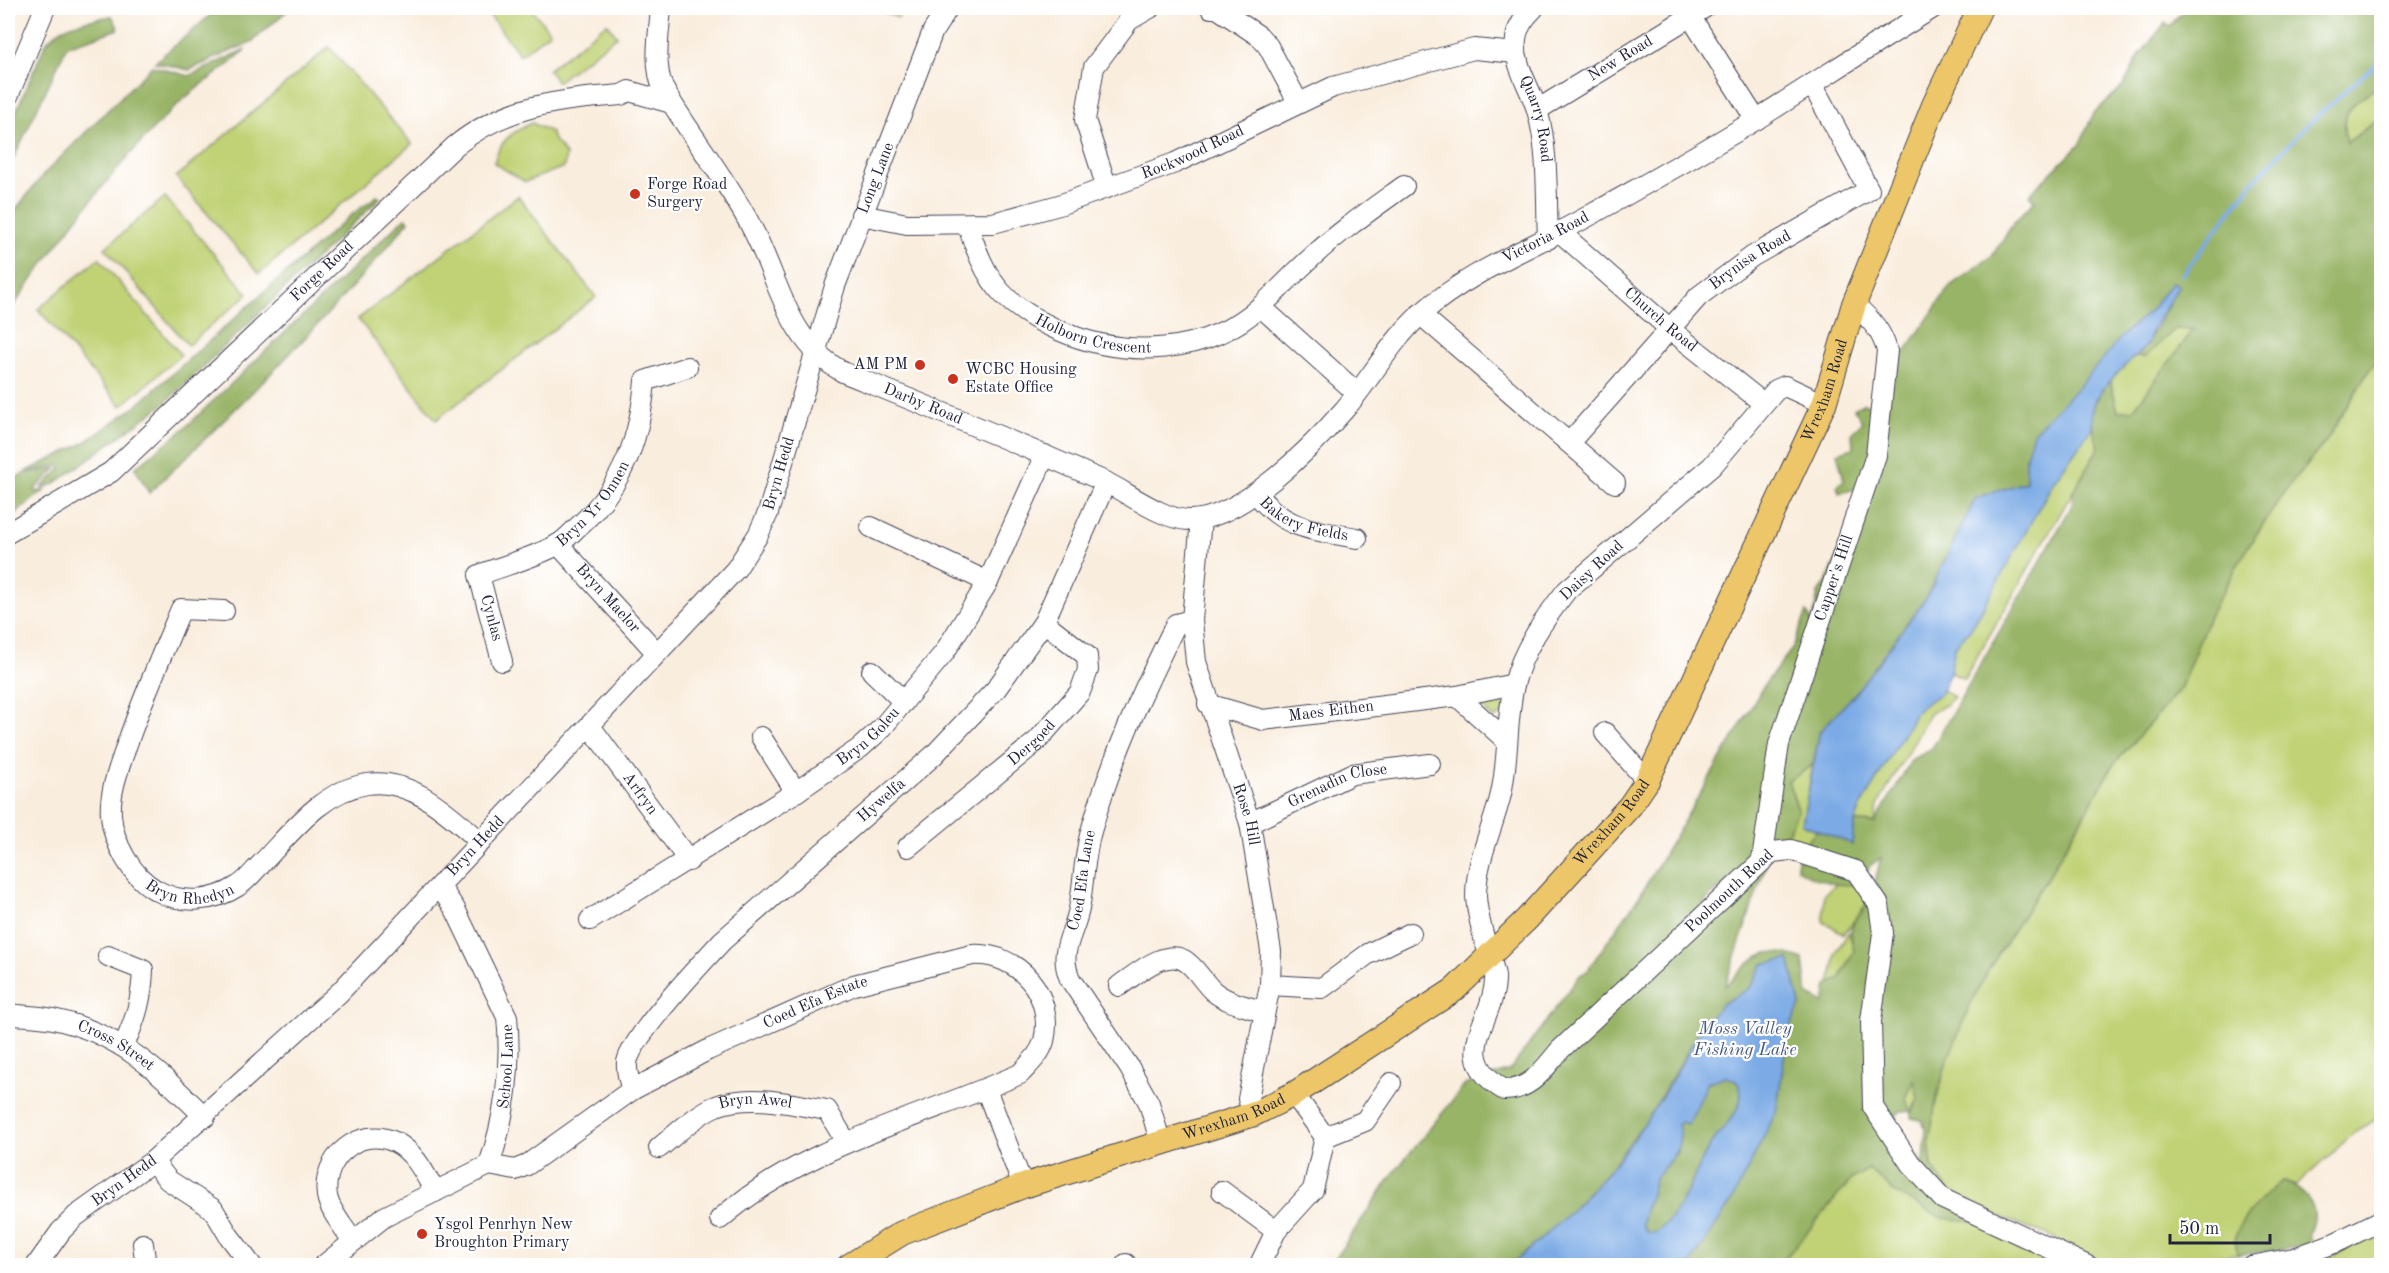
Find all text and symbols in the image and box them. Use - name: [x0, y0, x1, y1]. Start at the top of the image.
- street label: New Road: [1586, 33, 1656, 85]
- street label: Quarry Road: [1516, 73, 1554, 163]
- street label: Rockwood Road: [1139, 123, 1247, 182]
- street label: Long Lane: [855, 140, 897, 216]
- place label: Forge Road Surgery: [647, 177, 727, 211]
- marker: Forge Road Surgery: [628, 187, 642, 201]
- street label: Victoria Road: [1500, 209, 1592, 267]
- street label: Brynisa Road: [1707, 228, 1794, 293]
- street label: Forge Road: [288, 238, 357, 305]
- street label: Church Road: [1621, 284, 1700, 355]
- street label: Holborn Crescent: [1032, 312, 1152, 356]
- street label: Wrexham Road: [1799, 337, 1851, 445]
- place label: AM PM: [854, 357, 908, 373]
- marker: AM PM: [913, 358, 927, 372]
- place label: WCBC Housing Estate Office: [965, 362, 1077, 396]
- marker: WCBC Housing Estate Office: [946, 372, 960, 386]
- street label: Darby Road: [881, 381, 965, 428]
- street label: Bryn Hedd: [761, 435, 798, 512]
- street label: Bryn Yr Onnen: [554, 459, 633, 550]
- street label: Bakery Fields: [1256, 494, 1350, 544]
- street label: Capper's Hill: [1813, 533, 1857, 624]
- street label: Daisy Road: [1557, 538, 1627, 604]
- street label: Bryn Maelor: [573, 561, 643, 637]
- street label: Cynlas: [477, 593, 505, 643]
- street label: Maes Eithen: [1288, 698, 1375, 725]
- street label: Bryn Goleu: [834, 704, 903, 769]
- street label: Dergoed: [1005, 717, 1059, 769]
- street label: Grenadin Close: [1286, 762, 1388, 811]
- street label: Arfryn: [619, 770, 660, 818]
- street label: Hywelfa: [855, 776, 909, 826]
- street label: Wrexham Road: [1571, 777, 1653, 870]
- street label: Rose Hill: [1229, 781, 1262, 846]
- street label: Bryn Hedd: [444, 813, 508, 880]
- street label: Coed Efa Lane: [1065, 828, 1099, 933]
- street label: Poolmouth Road: [1683, 847, 1777, 936]
- street label: Bryn Rhedyn: [142, 877, 237, 908]
- street label: Coed Efa Estate: [761, 974, 869, 1032]
- street label: Cross Street: [75, 1018, 157, 1074]
- water label: Moss Valley Fishing Lake: [1692, 1020, 1797, 1059]
- street label: School Lane: [496, 1024, 517, 1110]
- street label: Bryn Awel: [717, 1092, 793, 1113]
- street label: Wrexham Road: [1180, 1092, 1288, 1144]
- street label: Bryn Hedd: [89, 1153, 160, 1210]
- scale bar: [2170, 1207, 2270, 1245]
- place label: Ysgol Penrhyn New Broughton Primary: [434, 1217, 574, 1251]
- text: 50 m: [2179, 1220, 2219, 1238]
- marker: Ysgol Penrhyn New Broughton Primary: [415, 1227, 429, 1241]

